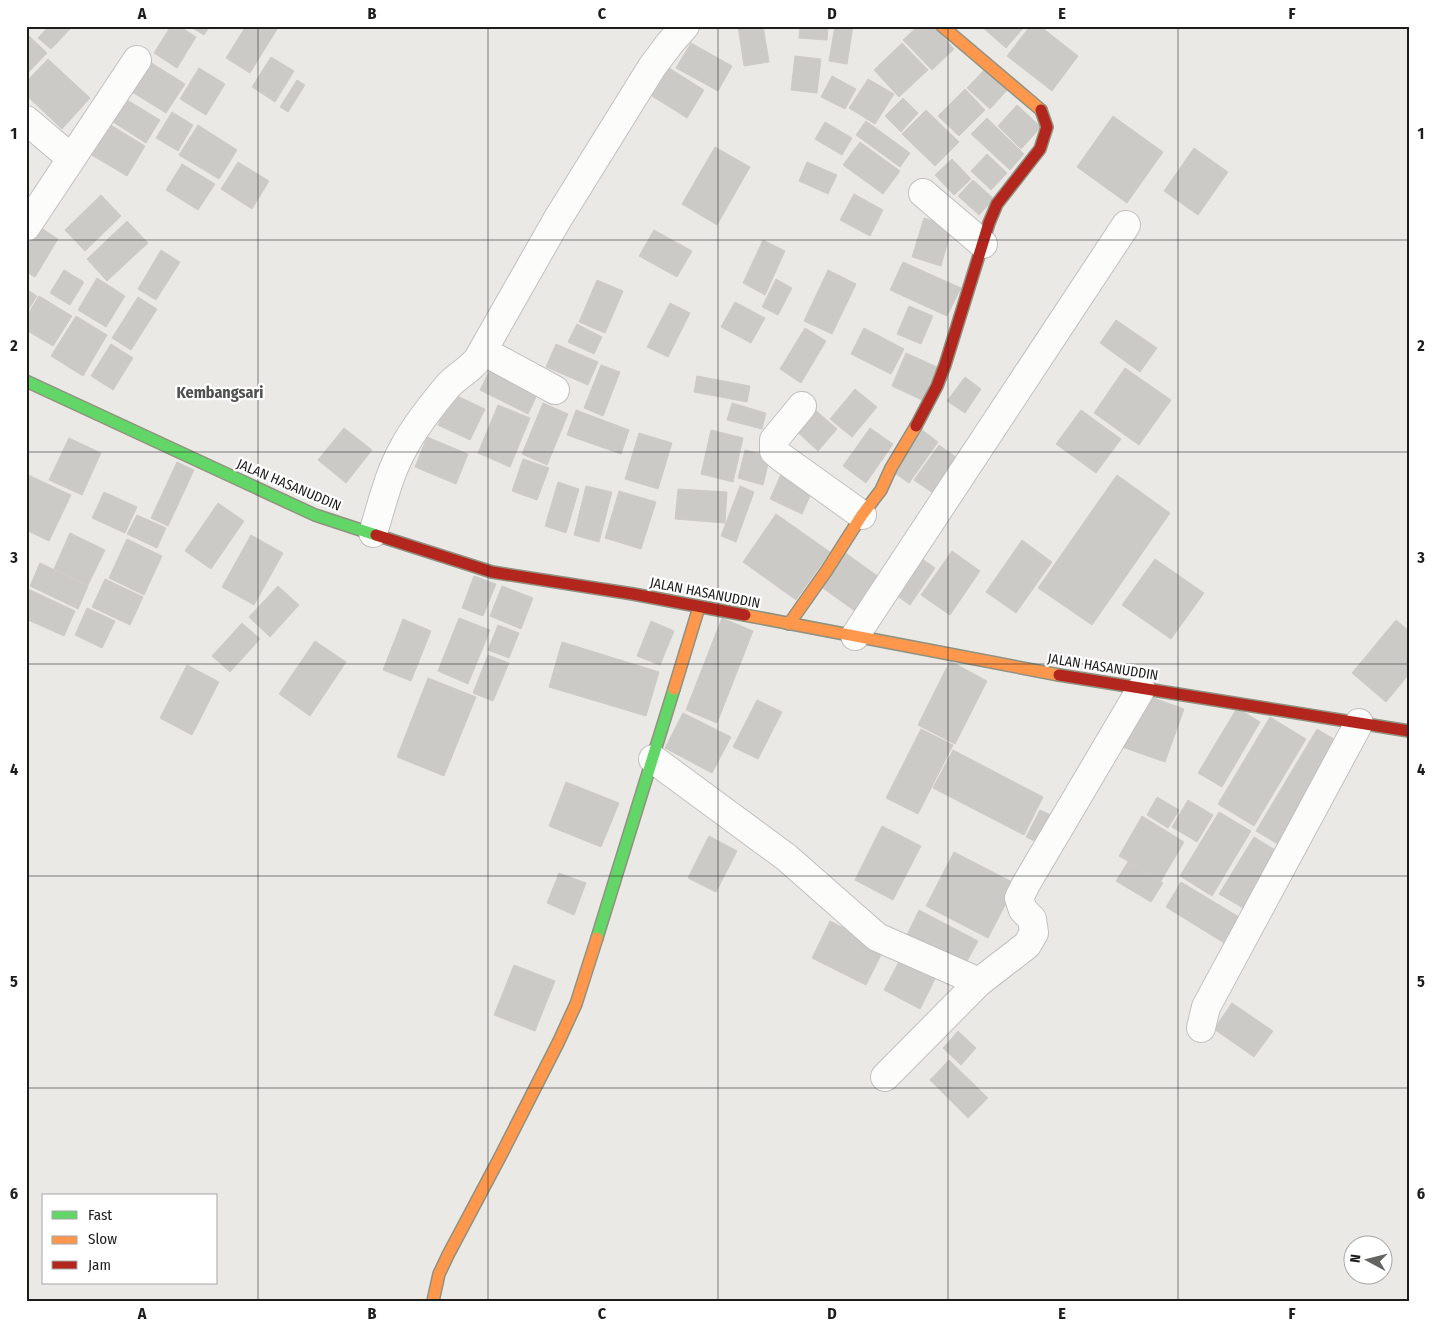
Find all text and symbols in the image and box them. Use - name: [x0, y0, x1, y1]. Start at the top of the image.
- text: A: [137, 4, 147, 23]
- text: B: [368, 4, 377, 23]
- text: C: [598, 4, 607, 23]
- text: D: [827, 4, 837, 23]
- text: E: [1058, 4, 1066, 23]
- text: F: [1288, 4, 1296, 23]
- text: 1: [11, 124, 17, 143]
- text: 1: [1418, 124, 1424, 143]
- text: 2: [9, 336, 18, 355]
- text: 2: [1416, 336, 1425, 355]
- district label: Kembangsari: [177, 383, 263, 402]
- street label: JALAN HASANUDDIN: [234, 455, 344, 515]
- text: 3: [9, 548, 18, 567]
- text: 3: [1416, 548, 1425, 567]
- street label: JALAN HASANUDDIN: [649, 574, 761, 612]
- street label: JALAN HASANUDDIN: [1046, 650, 1160, 684]
- text: 4: [10, 760, 18, 779]
- text: 4: [1417, 760, 1425, 779]
- text: 5: [10, 972, 18, 991]
- text: 5: [1417, 972, 1425, 991]
- text: 6: [10, 1184, 18, 1203]
- text: 6: [1417, 1184, 1425, 1203]
- legend: [42, 1194, 218, 1284]
- text: Fast: [88, 1206, 112, 1224]
- text: Slow: [88, 1230, 117, 1248]
- north arrow: [1342, 1234, 1392, 1284]
- text: N: [1347, 1253, 1365, 1264]
- text: Jam: [88, 1256, 111, 1274]
- text: A: [137, 1304, 147, 1323]
- text: B: [368, 1304, 377, 1323]
- text: C: [598, 1304, 607, 1323]
- text: D: [827, 1304, 837, 1323]
- text: E: [1058, 1304, 1066, 1323]
- text: F: [1288, 1304, 1296, 1323]

